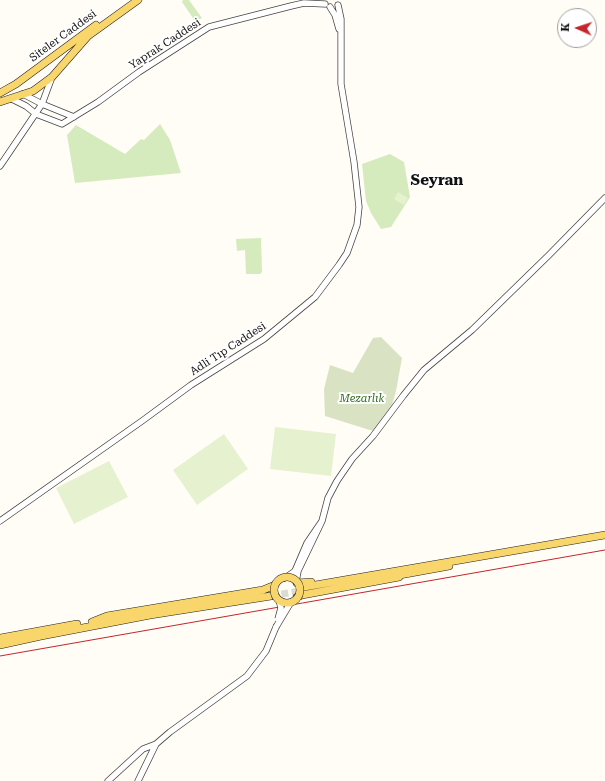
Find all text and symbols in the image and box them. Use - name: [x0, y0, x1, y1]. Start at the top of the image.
- street label: Siteler Caddesi: [27, 7, 99, 65]
- north arrow: [557, 8, 597, 48]
- street label: Yaprak Caddesi: [127, 16, 203, 72]
- text: K: [559, 23, 572, 32]
- district label: Seyran: [411, 172, 463, 190]
- street label: Adli Tıp Caddesi: [188, 320, 268, 378]
- park label: Mezarlık: [340, 392, 384, 406]

